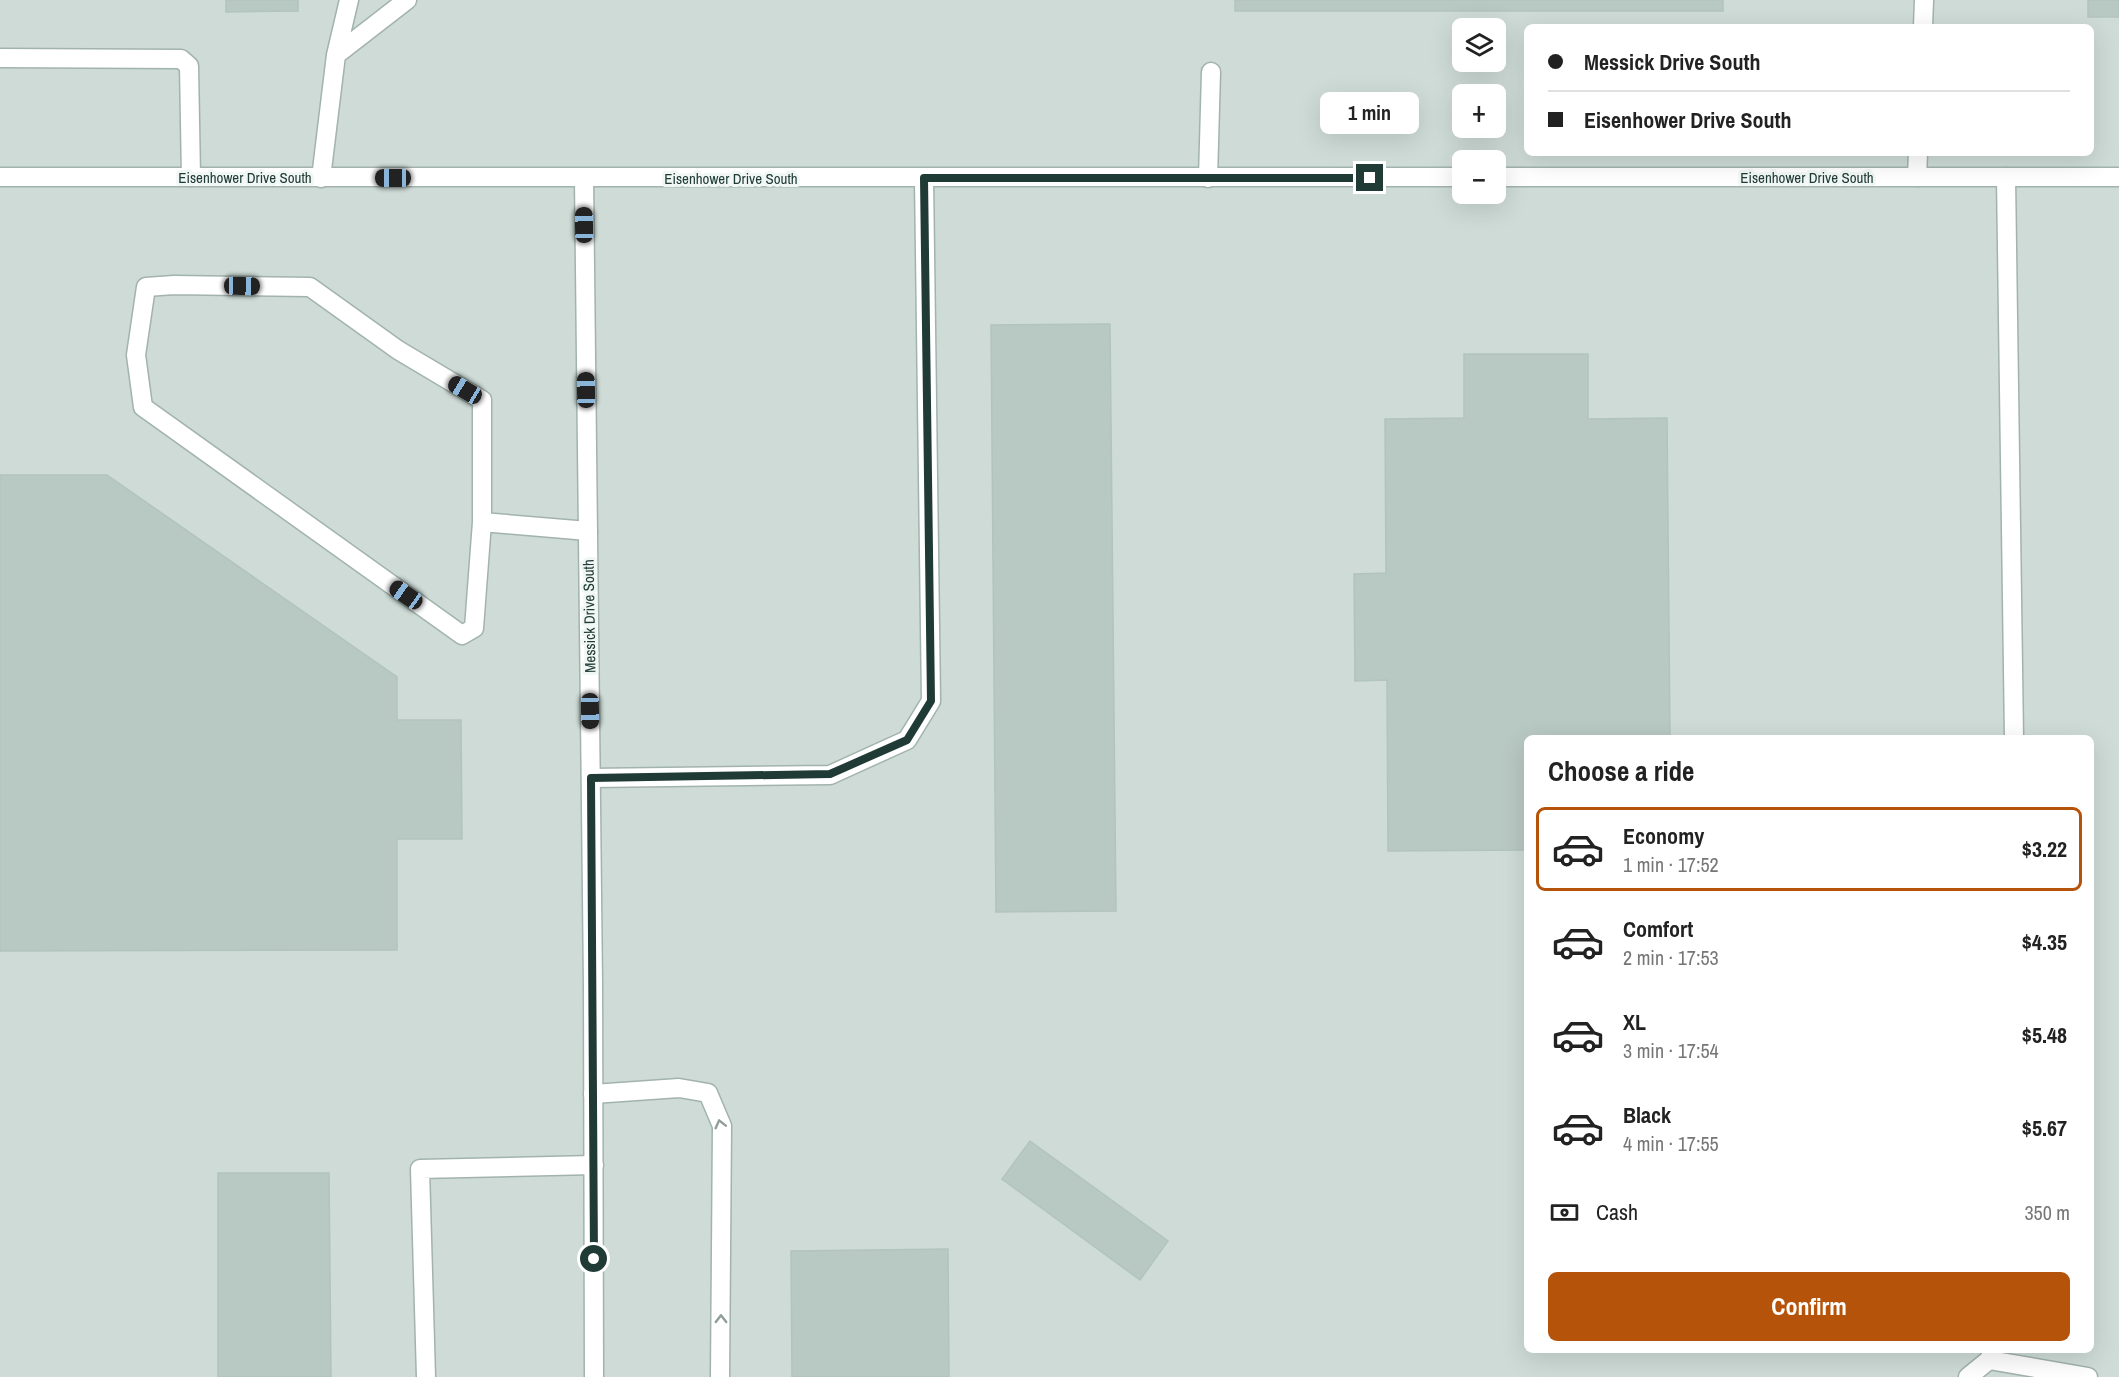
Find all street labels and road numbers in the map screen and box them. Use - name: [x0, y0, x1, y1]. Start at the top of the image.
- street label: Eisenhower Drive South: [178, 167, 312, 188]
- street label: Eisenhower Drive South: [1740, 167, 1874, 188]
- street label: Eisenhower Drive South: [664, 168, 798, 189]
- street label: Messick Drive South: [578, 559, 600, 673]

